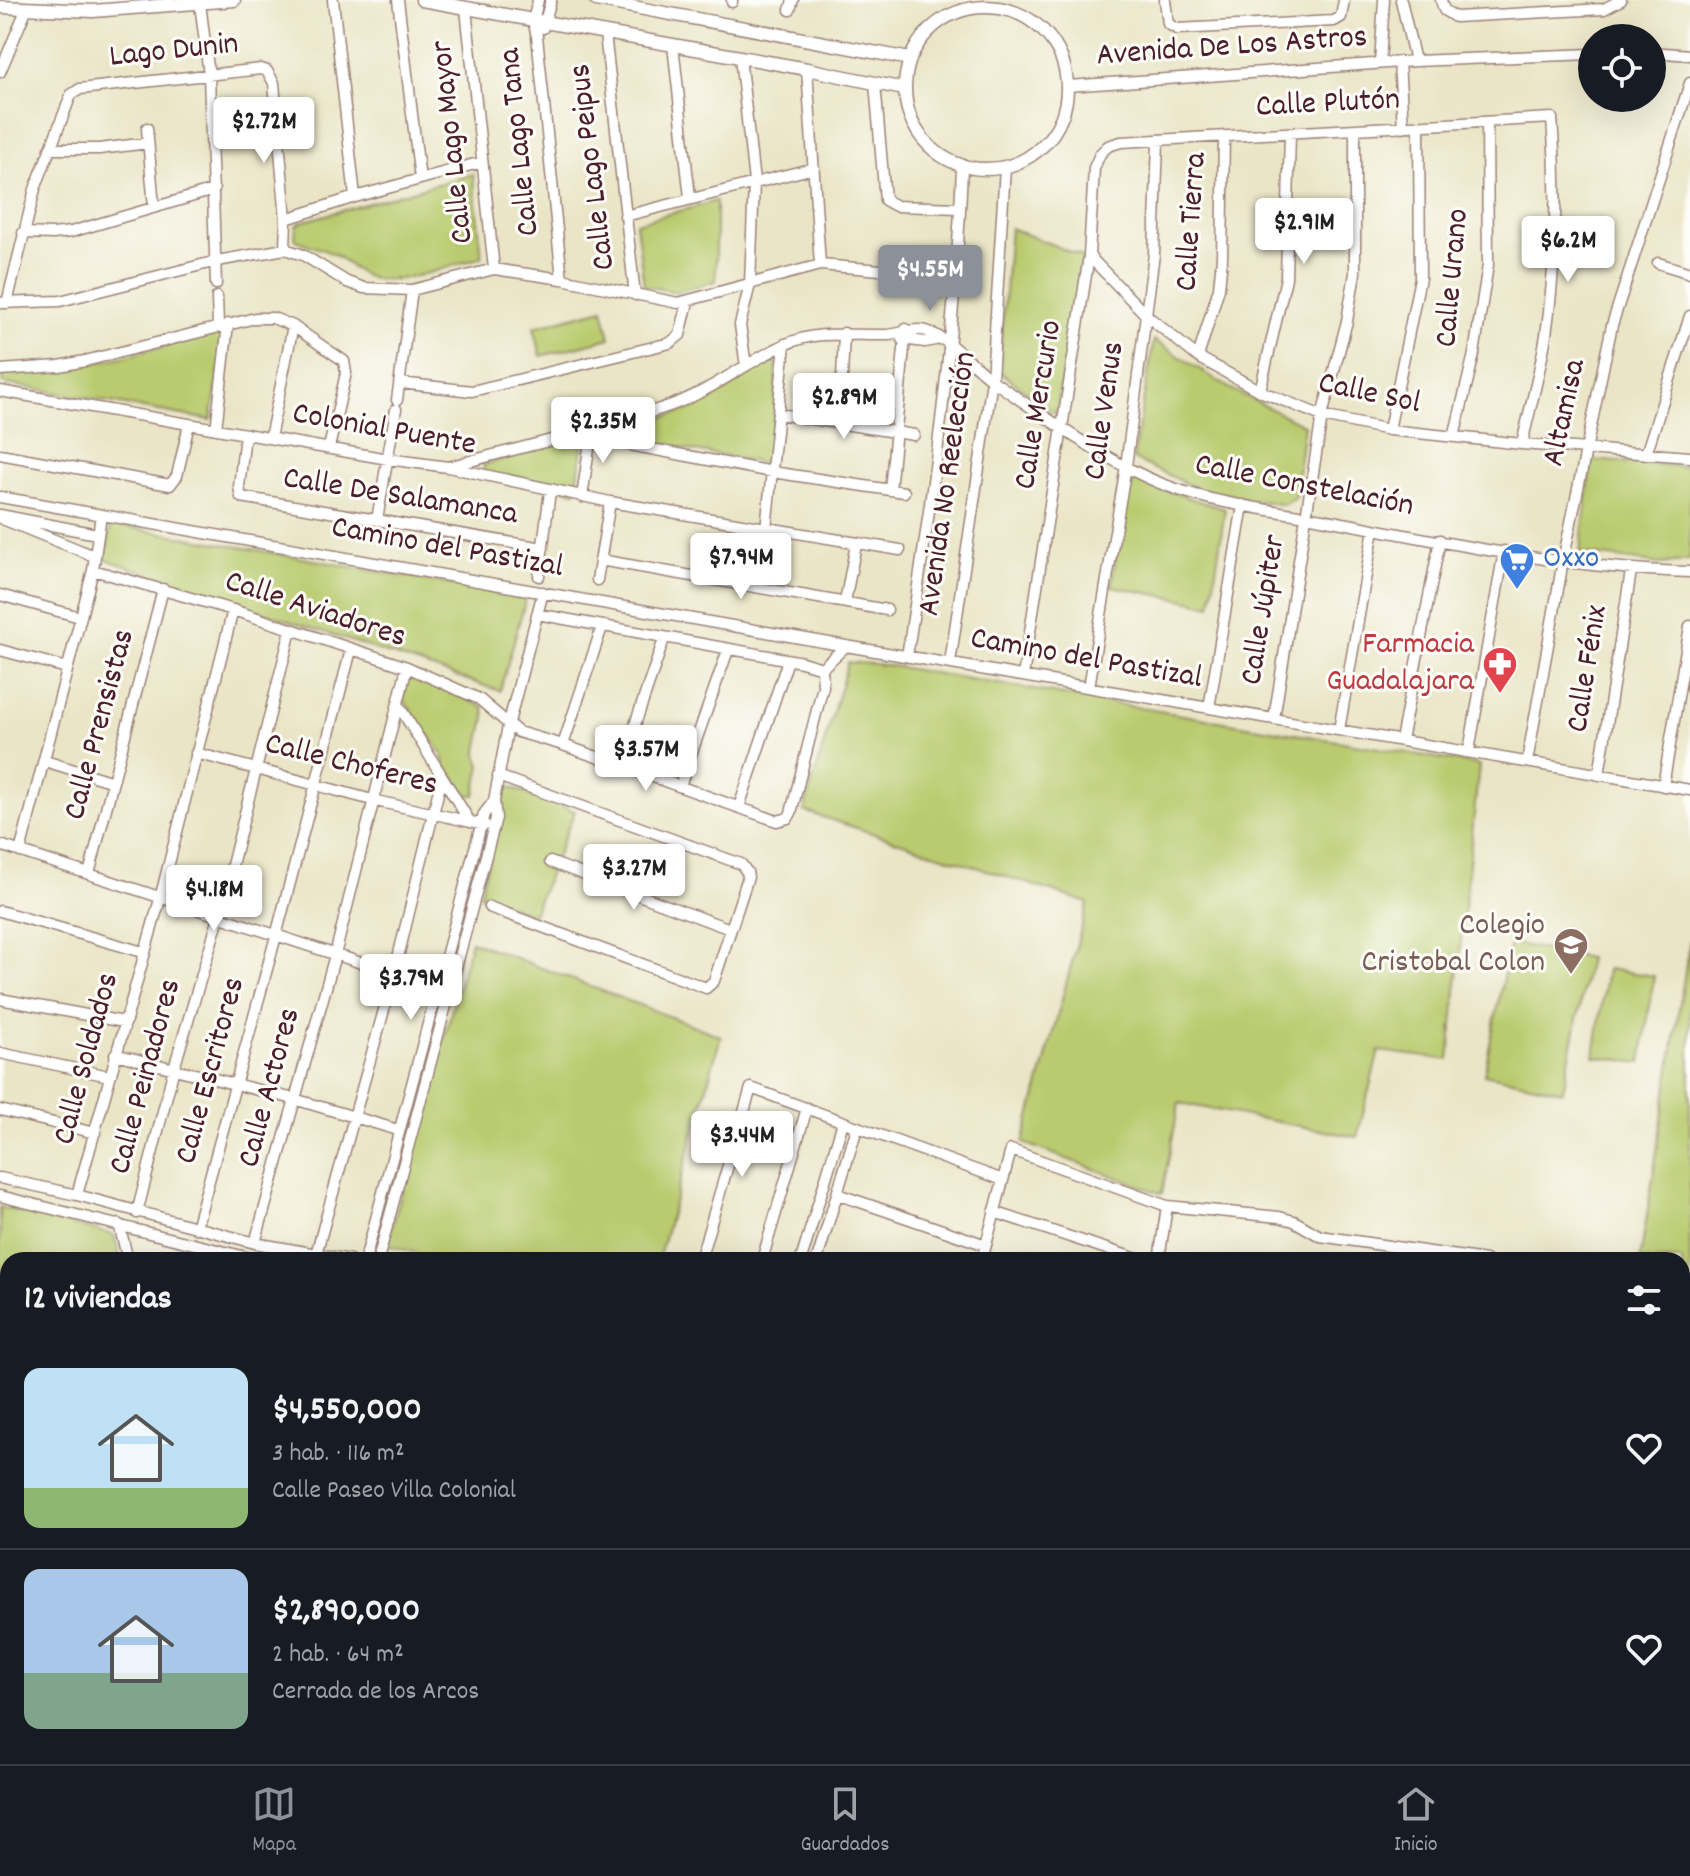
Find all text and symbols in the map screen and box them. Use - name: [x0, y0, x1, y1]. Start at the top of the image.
- street label: Avenida De Los Astros: [1095, 16, 1369, 80]
- street label: Lago Dunin: [107, 22, 241, 82]
- map controls: [1578, 24, 1666, 112]
- button: locate: [1578, 24, 1666, 112]
- street label: Calle Lago Mayor: [420, 38, 488, 246]
- street label: Calle Lago Tana: [488, 45, 554, 238]
- street label: Calle Lago Peipus: [559, 61, 629, 273]
- street label: Calle Plutón: [1255, 78, 1401, 132]
- pin: $2.72M: [199, 97, 329, 165]
- text: $2.72M: [231, 104, 297, 141]
- street label: Calle Tierra: [1165, 150, 1221, 293]
- pin: $2.91M: [1239, 198, 1369, 266]
- text: $2.91M: [1273, 205, 1335, 242]
- street label: Calle Urano: [1425, 207, 1483, 349]
- pin: $6.2M: [1512, 216, 1624, 284]
- text: $6.2M: [1540, 223, 1596, 260]
- pin: $4.55M: [865, 245, 995, 313]
- text: $4.55M: [896, 252, 964, 289]
- street label: Calle Mercurio: [1004, 317, 1076, 493]
- street label: Calle Venus: [1074, 339, 1138, 483]
- street label: Avenida No Reelección: [908, 349, 990, 619]
- street label: Altamisa: [1532, 354, 1600, 471]
- street label: Calle Sol: [1314, 362, 1425, 428]
- pin: $2.89M: [779, 373, 909, 441]
- text: $2.89M: [811, 380, 877, 417]
- street label: Colonial Puente: [289, 392, 479, 470]
- pin: $2.35M: [538, 397, 668, 465]
- text: $2.35M: [569, 404, 637, 441]
- street label: Calle Constelación: [1191, 443, 1417, 531]
- street label: Calle De Salamanca: [279, 457, 521, 539]
- street label: Camino del Pastizal: [328, 506, 567, 592]
- street label: Calle Júpiter: [1230, 532, 1300, 688]
- pin: $7.94M: [676, 533, 806, 601]
- place label: Oxxo: [1543, 537, 1599, 583]
- text: $7.94M: [708, 540, 774, 577]
- supermarket icon: Oxxo: [1498, 541, 1536, 591]
- street label: Calle Aviadores: [219, 560, 411, 662]
- street label: Calle Fénix: [1556, 602, 1622, 736]
- street label: Camino del Pastizal: [967, 617, 1206, 703]
- place label: Farmacia Guadalajara: [1326, 623, 1475, 706]
- street label: Calle Prensistas: [53, 624, 149, 826]
- pharmacy icon: Farmacia Guadalajara: [1481, 645, 1519, 695]
- street label: Calle Choferes: [260, 722, 442, 810]
- pin: $3.57M: [581, 725, 711, 793]
- text: $3.57M: [613, 732, 679, 769]
- pin: $3.27M: [569, 844, 699, 912]
- text: $3.27M: [601, 851, 667, 888]
- pin: $4.18M: [149, 865, 279, 933]
- text: $4.18M: [184, 872, 244, 909]
- place label: Colegio Cristobal Colon: [1361, 904, 1545, 987]
- school or university icon: Colegio Cristobal Colon: [1552, 926, 1590, 976]
- pin: $3.79M: [346, 954, 476, 1022]
- text: $3.79M: [378, 961, 444, 998]
- street label: Calle Soldados: [43, 968, 133, 1150]
- street label: Calle Escritores: [165, 973, 259, 1169]
- street label: Calle Peinadores: [99, 974, 195, 1180]
- street label: Calle Actores: [228, 1003, 314, 1173]
- pin: $3.44M: [677, 1111, 807, 1179]
- text: $3.44M: [709, 1118, 775, 1155]
- text: 12 viviendas: [24, 1276, 172, 1325]
- icon: filters: [1622, 1278, 1666, 1322]
- text: $4,550,000: [272, 1387, 422, 1436]
- icon: home: [88, 1400, 184, 1496]
- icon: heart: [1622, 1426, 1666, 1470]
- text: 3 hab. · 116 m²: [272, 1436, 404, 1473]
- text: Calle Paseo Villa Colonial: [272, 1473, 516, 1510]
- text: $2,890,000: [272, 1588, 420, 1637]
- icon: home: [88, 1601, 184, 1697]
- icon: heart: [1622, 1627, 1666, 1671]
- text: 2 hab. · 64 m²: [272, 1637, 404, 1674]
- text: Cerrada de los Arcos: [272, 1674, 479, 1711]
- tab: Mapa: [252, 1782, 296, 1861]
- tab: Guardados: [800, 1782, 890, 1861]
- tab: Inicio: [1394, 1782, 1438, 1861]

